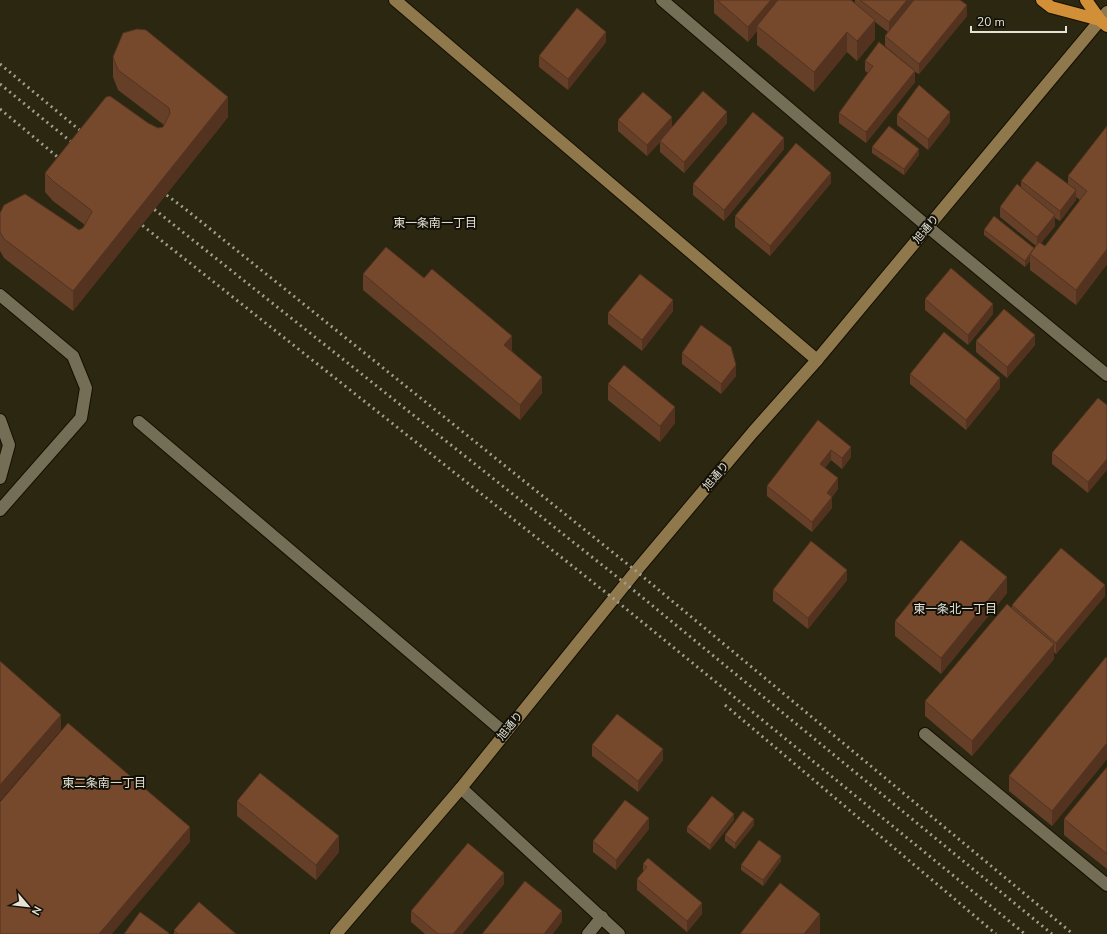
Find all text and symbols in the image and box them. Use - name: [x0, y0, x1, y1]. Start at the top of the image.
- scale bar: [971, 8, 1066, 34]
- text: 20 m: [977, 14, 1005, 30]
- street label: 旭通り: [910, 212, 942, 246]
- district label: 東一条南一丁目: [393, 215, 477, 231]
- street label: 旭通り: [700, 459, 732, 493]
- district label: 東一条北一丁目: [913, 601, 997, 617]
- street label: 旭通り: [494, 708, 526, 744]
- district label: 東二条南一丁目: [62, 775, 146, 791]
- north arrow: [8, 886, 48, 926]
- text: N: [28, 903, 45, 918]

